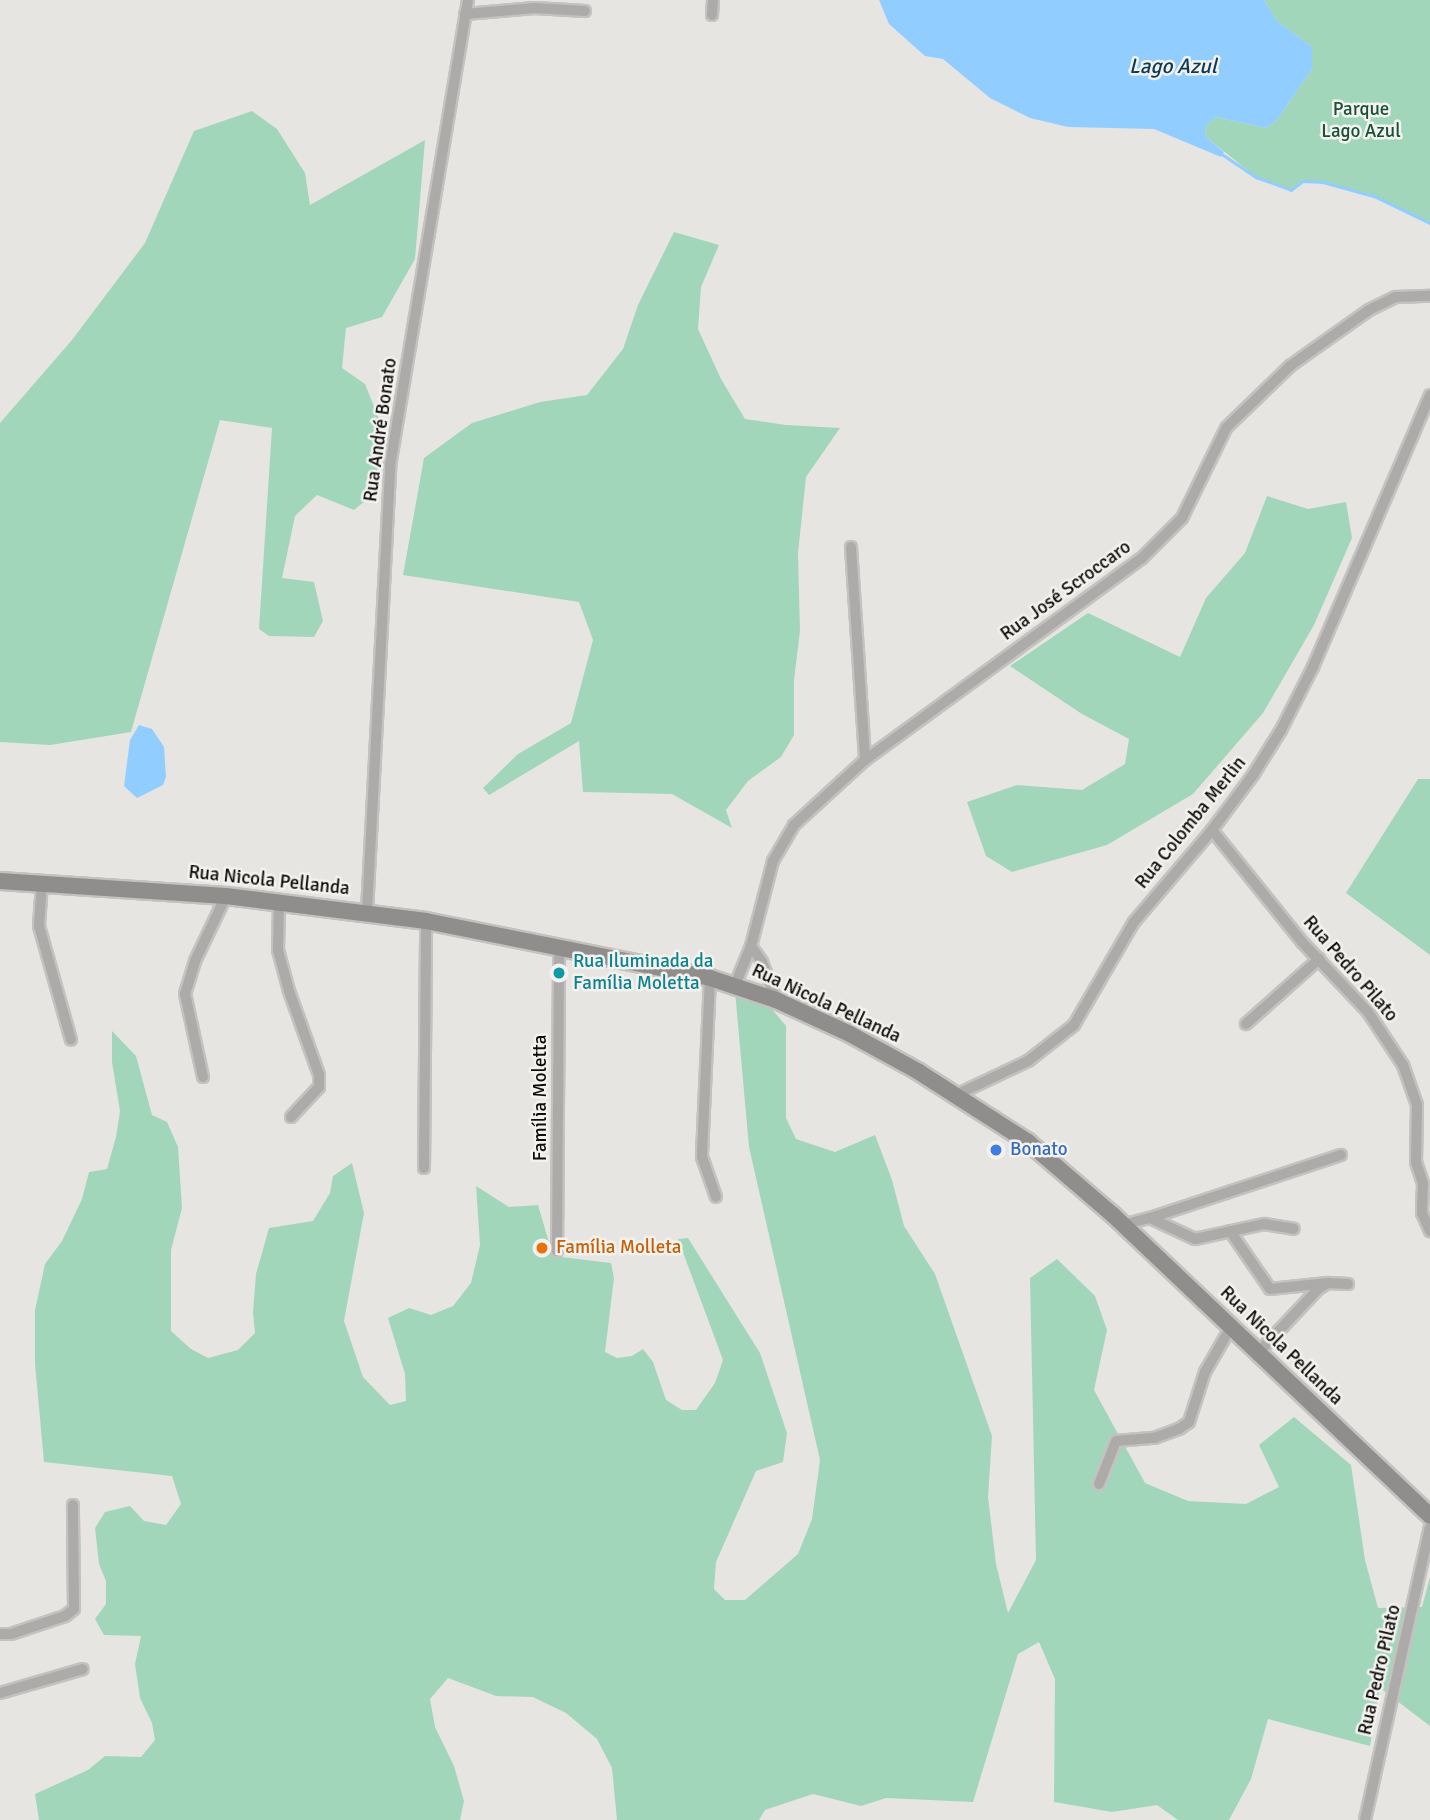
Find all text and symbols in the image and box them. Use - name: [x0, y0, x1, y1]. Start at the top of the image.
- water label: Lago Azul: [1129, 53, 1217, 79]
- park label: Parque Lago Azul: [1321, 99, 1401, 143]
- street label: Rua André Bonato: [360, 357, 402, 503]
- street label: Rua José Scroccaro: [996, 536, 1136, 646]
- street label: Rua Colomba Merlin: [1131, 752, 1251, 894]
- street label: Rua Nicola Pellanda: [187, 861, 351, 901]
- street label: Rua Pedro Pilato: [1298, 911, 1402, 1027]
- place label: Rua Iluminada da Família Moletta: [573, 951, 713, 995]
- street label: Rua Nicola Pellanda: [748, 959, 904, 1049]
- marker: Rua Iluminada da Família Moletta: [551, 965, 567, 981]
- street label: Família Moletta: [530, 1035, 552, 1161]
- place label: Bonato: [1010, 1139, 1068, 1161]
- marker: Bonato: [988, 1142, 1004, 1158]
- place label: Família Molleta: [556, 1237, 681, 1259]
- marker: Família Molleta: [534, 1240, 550, 1256]
- street label: Rua Nicola Pellanda: [1215, 1282, 1347, 1410]
- street label: Rua Pedro Pilato: [1354, 1603, 1406, 1737]

